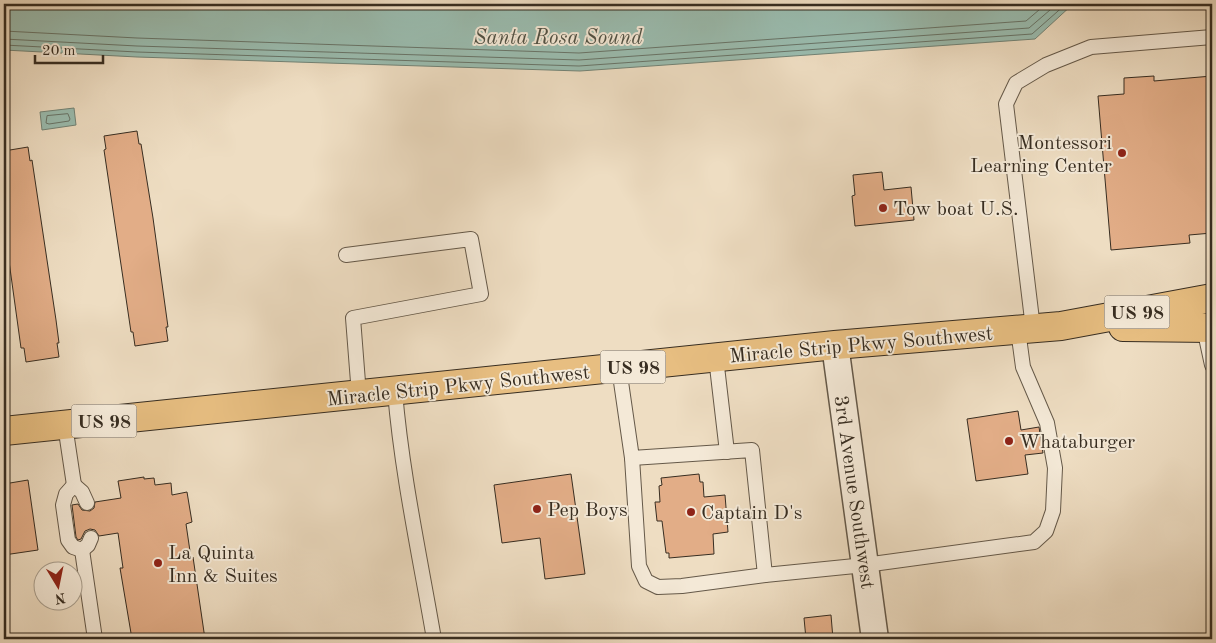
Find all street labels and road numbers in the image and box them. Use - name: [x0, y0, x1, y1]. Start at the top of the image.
- road number: US 98: [1104, 296, 1170, 328]
- street label: Miracle Strip Pkwy Southwest: [729, 325, 994, 367]
- road number: US 98: [600, 351, 666, 384]
- street label: Miracle Strip Pkwy Southwest: [326, 363, 591, 411]
- street label: 3rd Avenue Southwest: [830, 394, 877, 590]
- road number: US 98: [72, 404, 136, 438]

